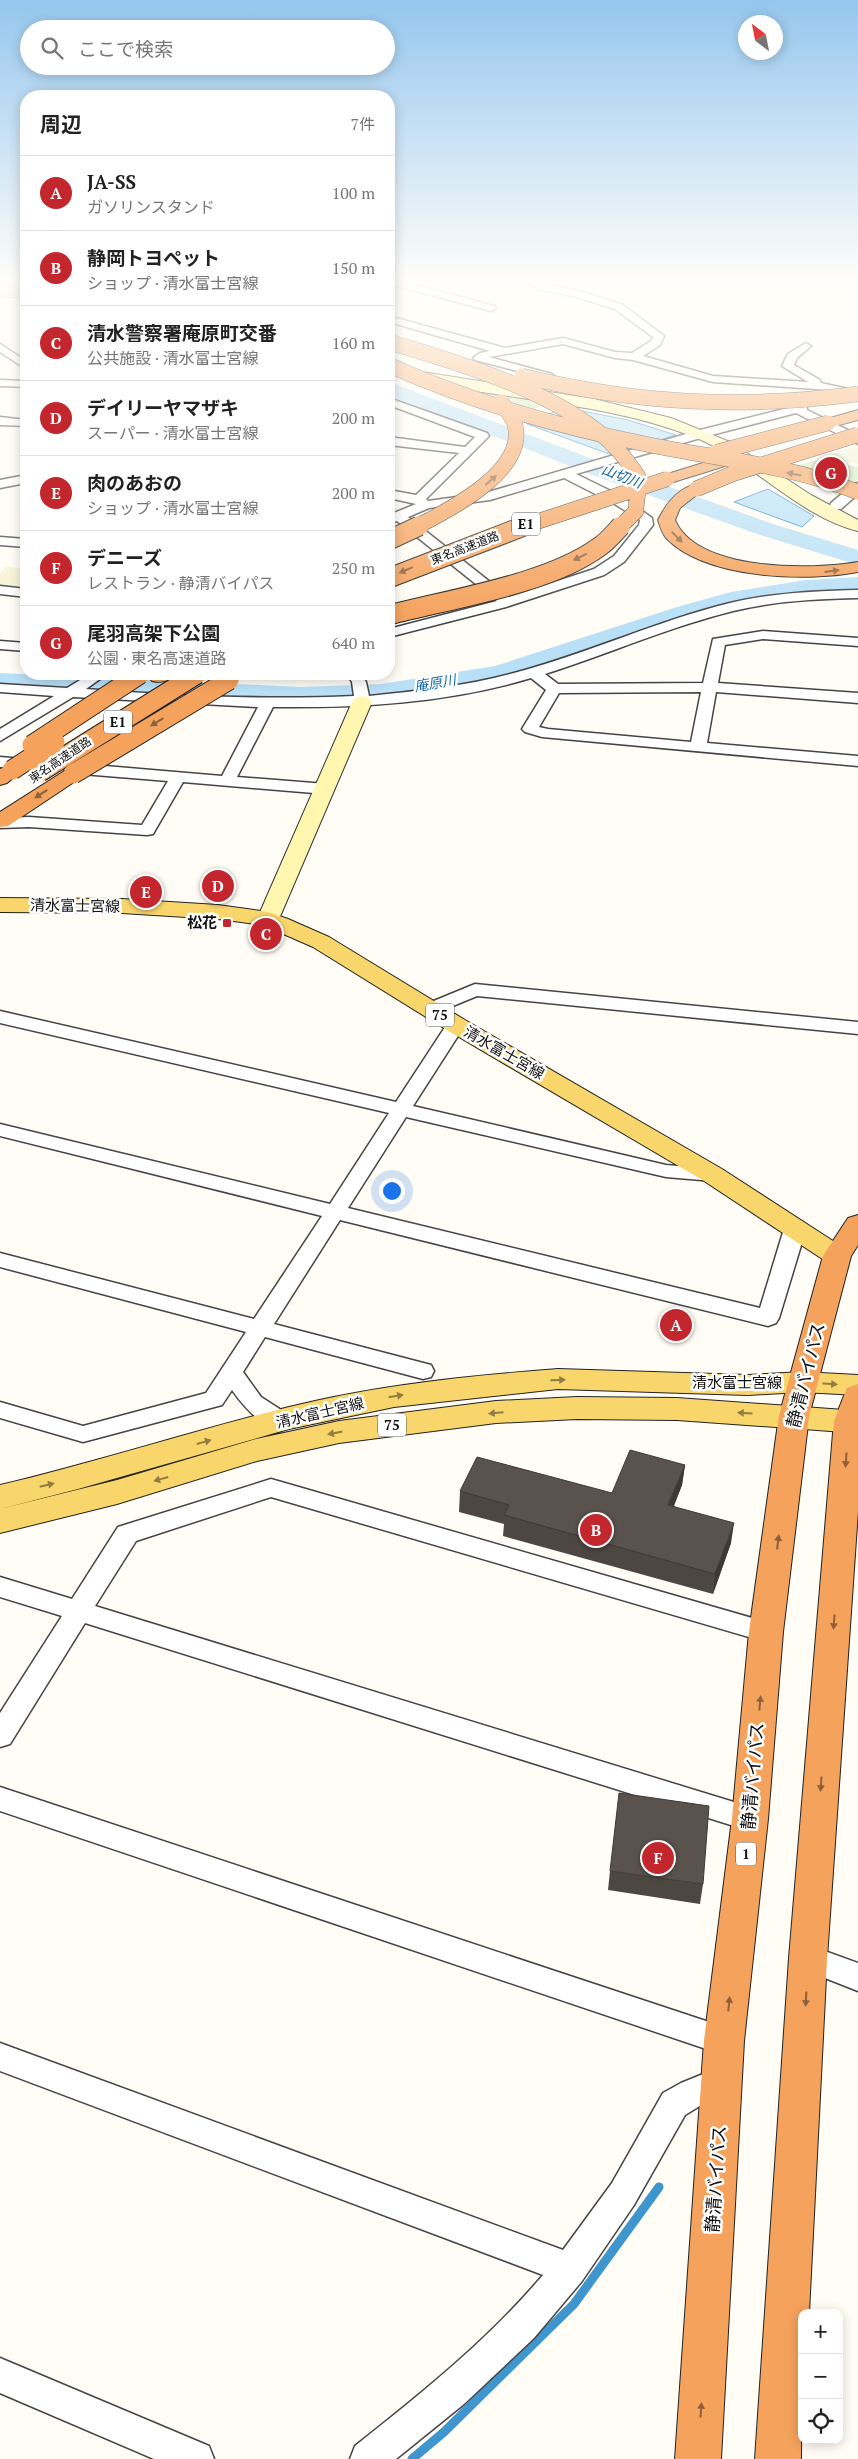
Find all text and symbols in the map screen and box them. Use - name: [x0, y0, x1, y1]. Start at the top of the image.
- north arrow: [738, 15, 783, 60]
- search box: [20, 20, 395, 75]
- icon: search: [38, 34, 66, 62]
- text: ここで検索: [78, 36, 173, 61]
- text: 周辺: [40, 110, 82, 138]
- text: 7件: [350, 113, 375, 135]
- text: JA-SS: [87, 169, 136, 194]
- text: A: [50, 182, 62, 204]
- text: 100 m: [332, 182, 375, 204]
- text: ガソリンスタンド: [87, 196, 215, 218]
- text: 静岡トヨペット: [87, 245, 220, 270]
- text: B: [51, 257, 61, 279]
- text: 150 m: [332, 257, 375, 279]
- text: ショップ · 清水富士宮線: [87, 272, 259, 294]
- text: 清水警察署庵原町交番: [87, 320, 277, 345]
- text: C: [51, 332, 61, 354]
- text: 160 m: [332, 332, 375, 354]
- text: 公共施設 · 清水富士宮線: [87, 347, 259, 369]
- text: デイリーヤマザキ: [87, 395, 239, 420]
- text: D: [50, 407, 62, 429]
- text: 200 m: [332, 407, 375, 429]
- text: スーパー · 清水富士宮線: [87, 422, 258, 444]
- pin: G: [815, 454, 847, 492]
- water label: 山切川: [599, 459, 647, 493]
- text: 肉のあおの: [87, 470, 182, 495]
- one-way arrow: [787, 470, 802, 478]
- one-way arrow: [484, 474, 496, 486]
- text: E: [51, 482, 61, 504]
- text: 200 m: [332, 482, 375, 504]
- text: ショップ · 清水富士宮線: [87, 497, 259, 519]
- road number: E1: [512, 512, 540, 536]
- street label: 東名高速道路: [429, 528, 501, 567]
- one-way arrow: [671, 531, 683, 543]
- text: デニーズ: [87, 545, 162, 570]
- one-way arrow: [573, 553, 588, 561]
- text: F: [51, 557, 61, 579]
- text: 250 m: [332, 557, 375, 579]
- one-way arrow: [399, 567, 413, 575]
- one-way arrow: [824, 567, 840, 575]
- text: レストラン · 静清バイパス: [87, 572, 274, 594]
- text: 尾羽高架下公園: [87, 620, 220, 645]
- text: G: [50, 632, 62, 654]
- text: 640 m: [332, 632, 375, 654]
- text: 公園 · 東名高速道路: [87, 647, 227, 669]
- water label: 庵原川: [413, 669, 459, 696]
- road number: E1: [104, 710, 132, 734]
- one-way arrow: [150, 717, 163, 727]
- street label: 東名高速道路: [26, 733, 94, 786]
- one-way arrow: [35, 790, 48, 799]
- pin: D: [202, 867, 234, 905]
- pin: E: [130, 873, 162, 911]
- street label: 清水富士宮線: [30, 894, 120, 916]
- place label: 松花: [187, 912, 217, 932]
- pin: C: [250, 915, 282, 953]
- marker: 松花: [221, 917, 233, 929]
- road number: 75: [426, 1004, 454, 1026]
- street label: 清水富士宮線: [461, 1021, 548, 1083]
- your location: [379, 1178, 405, 1204]
- pin: A: [660, 1306, 692, 1344]
- street label: 静清バイパス: [780, 1320, 830, 1430]
- street label: 清水富士宮線: [692, 1372, 782, 1392]
- one-way arrow: [550, 1376, 566, 1384]
- one-way arrow: [822, 1380, 838, 1388]
- street label: 清水富士宮線: [274, 1392, 366, 1432]
- one-way arrow: [388, 1392, 404, 1400]
- one-way arrow: [487, 1409, 503, 1417]
- one-way arrow: [737, 1409, 753, 1417]
- road number: 75: [378, 1414, 406, 1436]
- one-way arrow: [326, 1430, 342, 1438]
- one-way arrow: [197, 1438, 212, 1446]
- one-way arrow: [842, 1452, 850, 1468]
- one-way arrow: [153, 1475, 168, 1483]
- one-way arrow: [40, 1481, 55, 1489]
- pin: B: [580, 1511, 612, 1549]
- one-way arrow: [774, 1533, 782, 1549]
- one-way arrow: [830, 1614, 838, 1630]
- one-way arrow: [756, 1695, 764, 1711]
- street label: 静清バイパス: [735, 1721, 769, 1831]
- one-way arrow: [817, 1776, 825, 1792]
- pin: F: [642, 1839, 674, 1877]
- road number: 1: [736, 1842, 756, 1866]
- one-way arrow: [801, 1991, 809, 2007]
- one-way arrow: [725, 1996, 733, 2012]
- street label: 静清バイパス: [699, 2124, 731, 2233]
- map controls: [798, 2309, 843, 2444]
- button: +: [798, 2309, 843, 2354]
- button: −: [798, 2354, 843, 2399]
- button: locate: [798, 2399, 843, 2444]
- one-way arrow: [697, 2402, 705, 2418]

